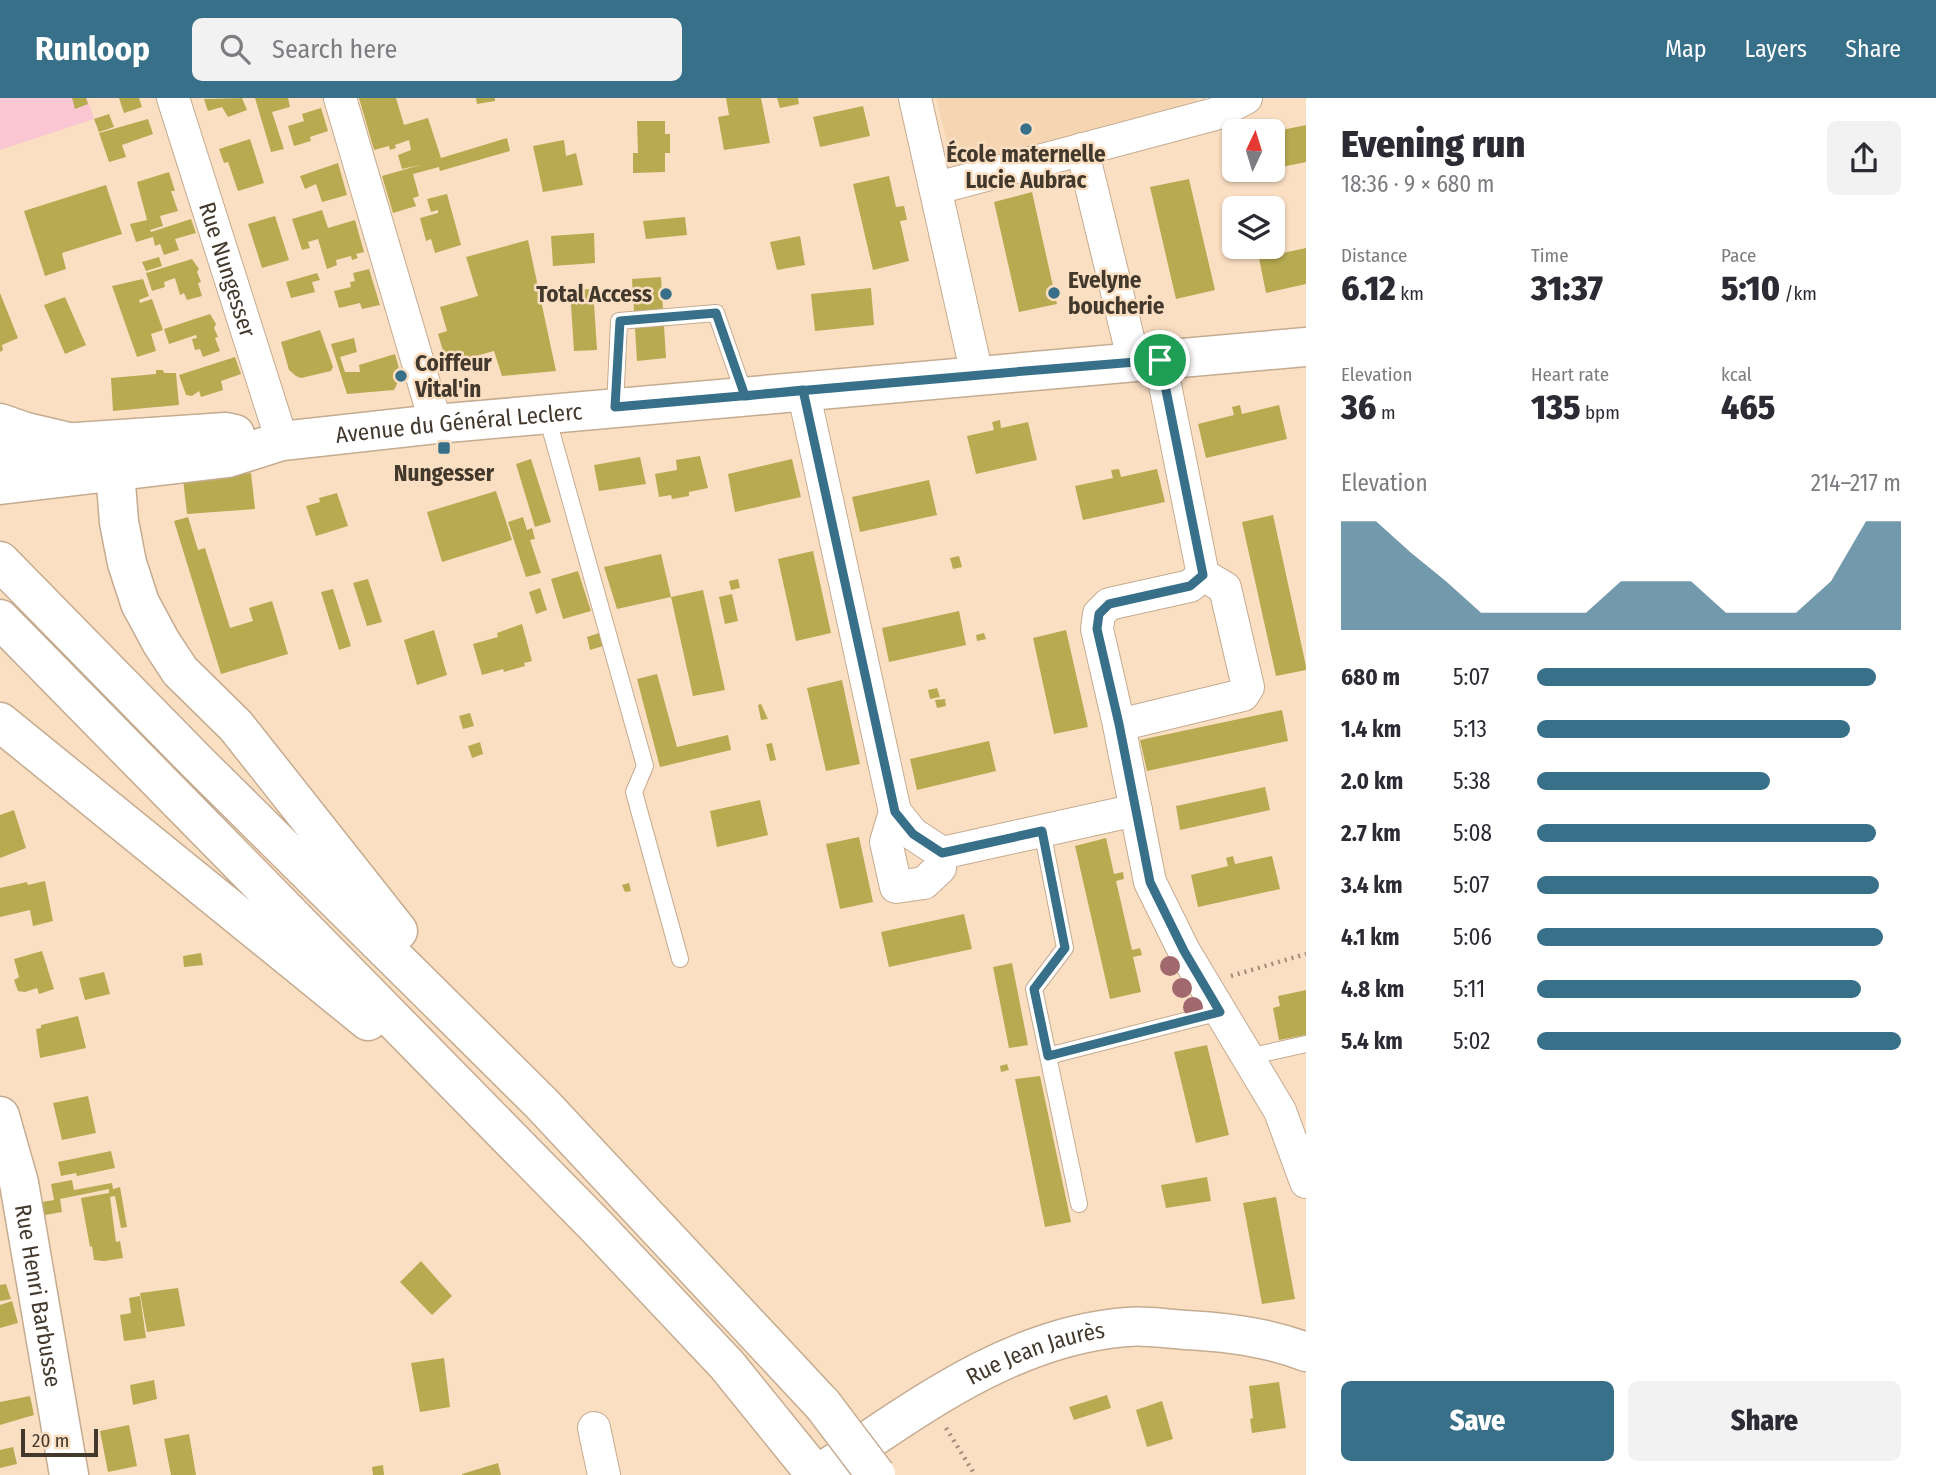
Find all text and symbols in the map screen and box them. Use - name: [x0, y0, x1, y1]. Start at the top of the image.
- search box: [192, 18, 682, 81]
- text: Runloop: [35, 29, 150, 69]
- icon: search: [216, 30, 254, 68]
- text: Search here: [272, 34, 397, 65]
- text: Map: [1665, 35, 1707, 63]
- text: Layers: [1745, 35, 1807, 63]
- text: Share: [1845, 35, 1901, 63]
- north arrow: [1222, 119, 1284, 182]
- map controls: [1222, 119, 1285, 259]
- marker: École maternelle Lucie Aubrac: [1018, 121, 1034, 137]
- text: Evening run: [1341, 121, 1525, 167]
- button: share: [1827, 121, 1901, 195]
- place label: École maternelle Lucie Aubrac: [946, 139, 1106, 194]
- text: 18:36 · 9 × 680 m: [1341, 170, 1494, 198]
- button: layers: [1222, 196, 1285, 259]
- street label: Rue Nungesser: [193, 199, 262, 341]
- text: Distance: [1341, 244, 1408, 267]
- text: Time: [1531, 244, 1569, 267]
- text: Pace: [1721, 244, 1756, 267]
- place label: Evelyne boucherie: [1068, 266, 1165, 320]
- text: 6.12: [1341, 267, 1396, 309]
- text: 31:37: [1531, 267, 1603, 309]
- text: 5:10: [1721, 267, 1780, 309]
- place label: Total Access: [536, 280, 652, 308]
- text: km: [1396, 282, 1424, 305]
- text: /km: [1780, 282, 1817, 305]
- marker: Evelyne boucherie: [1046, 285, 1062, 301]
- marker: Total Access: [658, 286, 674, 302]
- pin: [1130, 330, 1190, 390]
- icon: arrive: [1141, 341, 1179, 379]
- place label: Coiffeur Vital'in: [414, 349, 492, 403]
- text: Elevation: [1341, 363, 1413, 386]
- text: Heart rate: [1531, 363, 1609, 386]
- text: kcal: [1721, 363, 1752, 386]
- marker: Coiffeur Vital'in: [393, 368, 409, 384]
- text: 36: [1341, 386, 1376, 428]
- text: 135: [1531, 386, 1581, 428]
- text: 465: [1721, 386, 1775, 428]
- street label: Avenue du Général Leclerc: [334, 397, 584, 449]
- text: m: [1376, 401, 1396, 424]
- text: bpm: [1581, 401, 1620, 424]
- marker: Nungesser: [436, 440, 452, 456]
- place label: Nungesser: [394, 459, 495, 487]
- text: Elevation: [1341, 469, 1428, 497]
- text: 214–217 m: [1811, 469, 1901, 497]
- text: 680 m: [1341, 663, 1400, 691]
- text: 5:07: [1453, 663, 1489, 691]
- text: 1.4 km: [1341, 715, 1401, 743]
- text: 5:13: [1453, 715, 1487, 743]
- text: 2.0 km: [1341, 767, 1403, 795]
- text: 5:38: [1453, 767, 1491, 795]
- text: 2.7 km: [1341, 819, 1401, 847]
- text: 5:08: [1453, 819, 1492, 847]
- text: 3.4 km: [1341, 871, 1403, 899]
- text: 5:07: [1453, 871, 1489, 899]
- text: 4.1 km: [1341, 923, 1400, 951]
- text: 5:06: [1453, 923, 1492, 951]
- text: 4.8 km: [1341, 975, 1404, 1003]
- text: 5:11: [1453, 975, 1485, 1003]
- text: 5.4 km: [1341, 1027, 1403, 1055]
- text: 5:02: [1453, 1027, 1490, 1055]
- street label: Rue Henri Barbusse: [9, 1202, 68, 1389]
- street label: Rue Jean Jaurès: [961, 1316, 1107, 1391]
- button: Save: [1341, 1381, 1614, 1461]
- button: Share: [1628, 1381, 1901, 1461]
- scale bar: [21, 1426, 98, 1458]
- text: 20 m: [32, 1429, 69, 1452]

